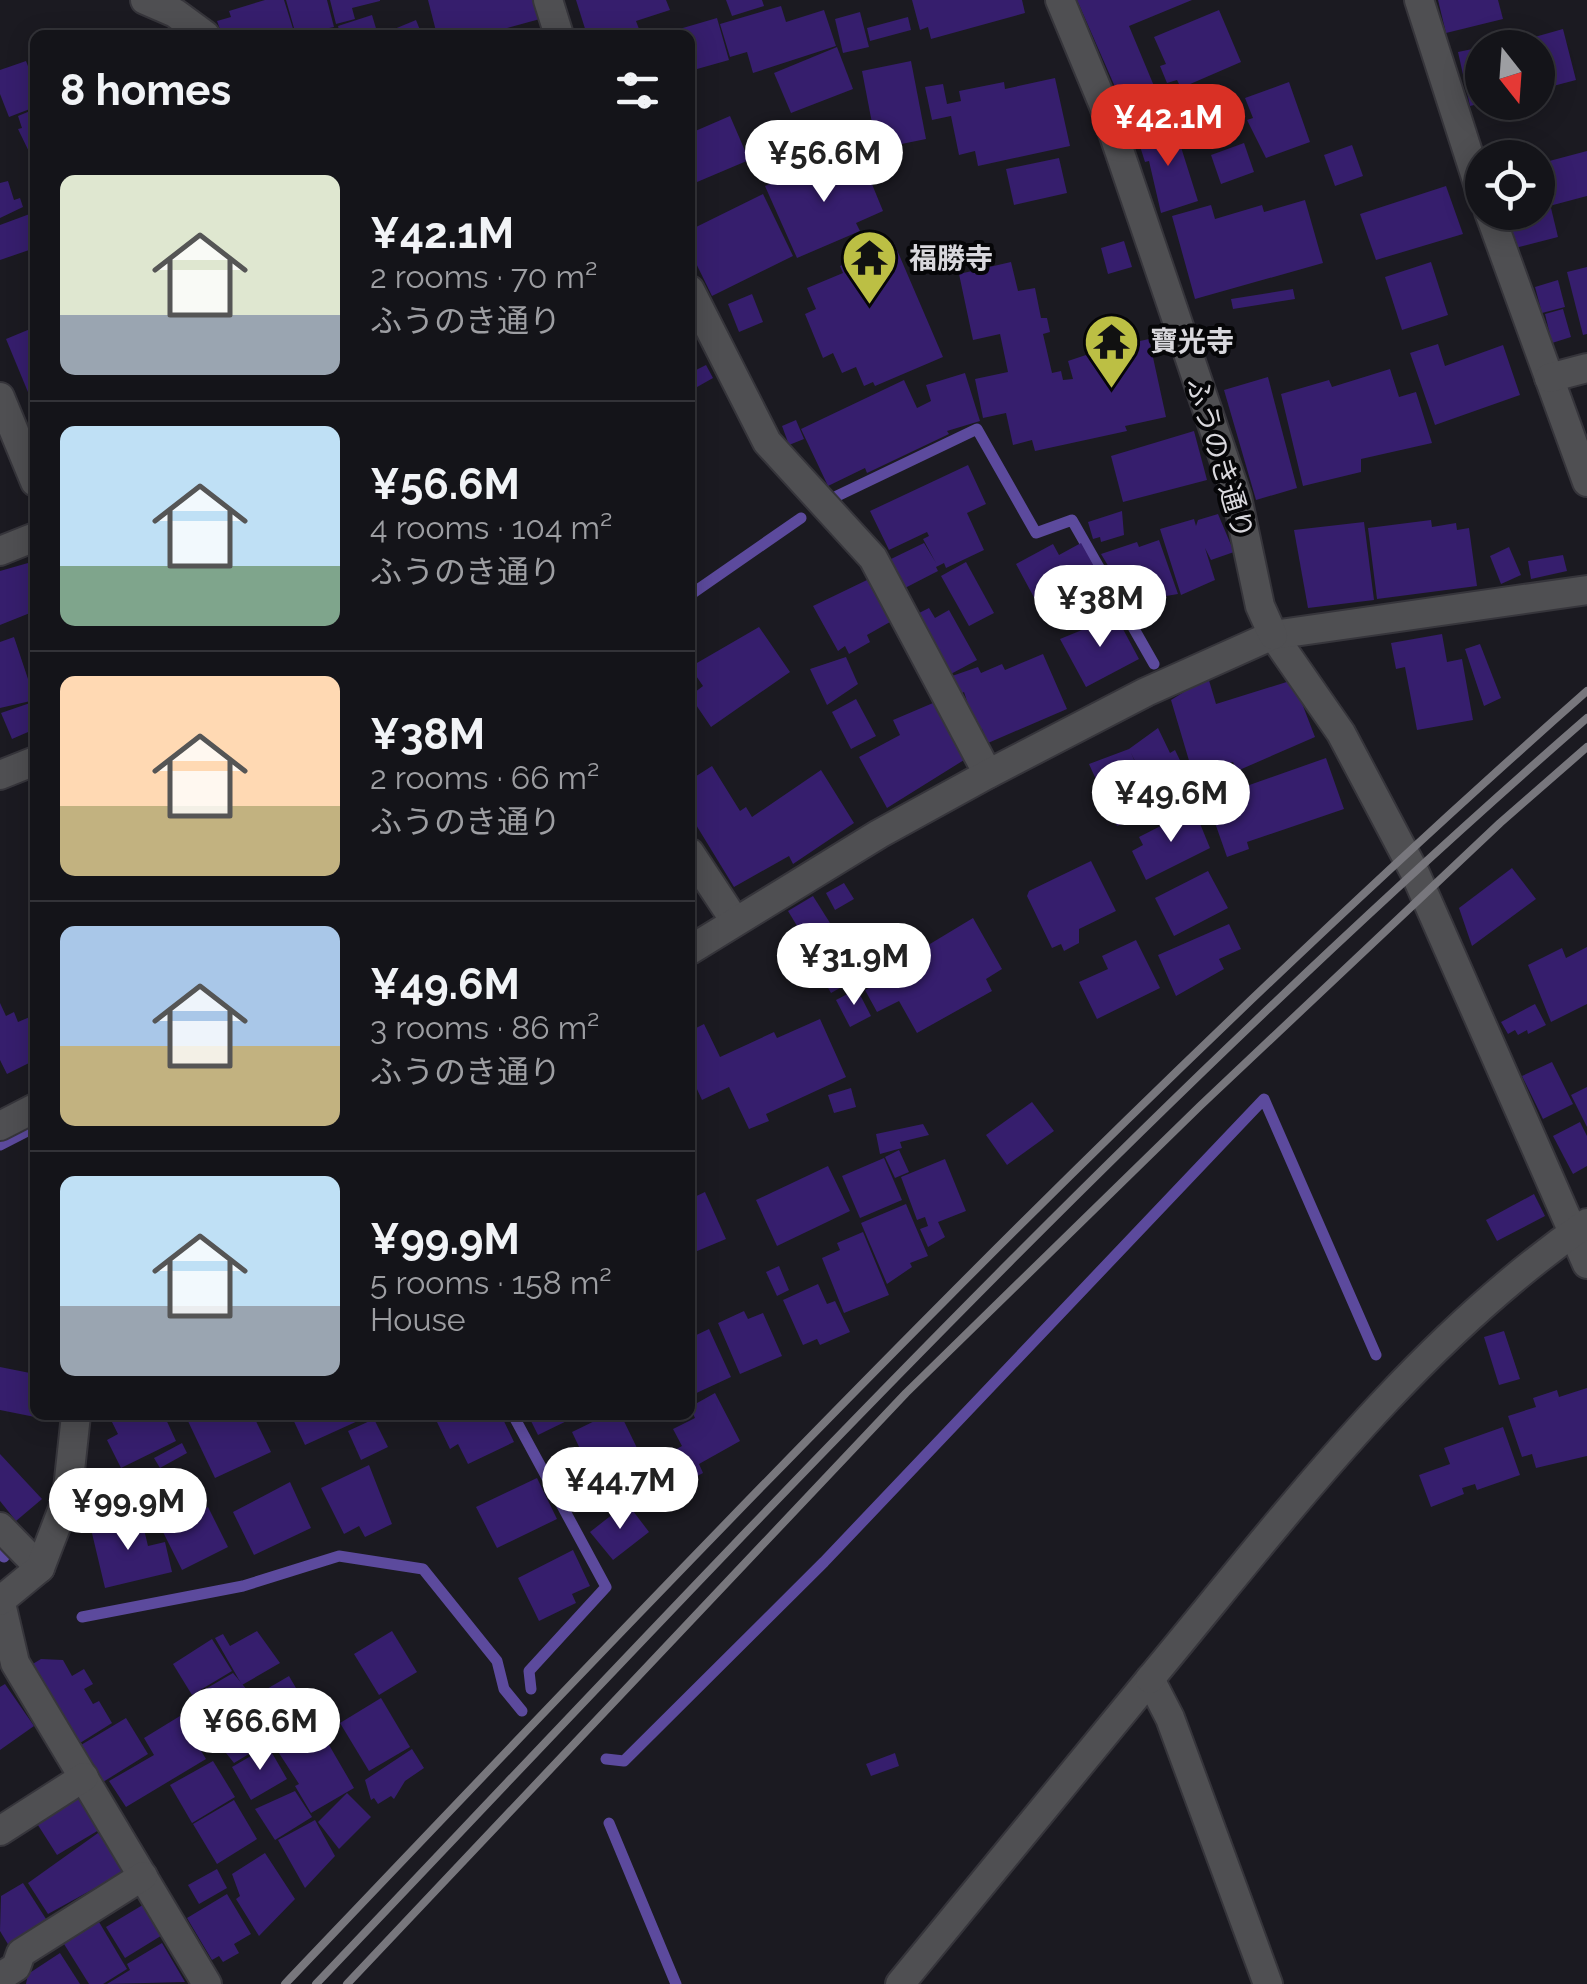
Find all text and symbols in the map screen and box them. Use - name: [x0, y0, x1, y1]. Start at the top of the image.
- north arrow: [1465, 30, 1555, 120]
- map controls: [1465, 30, 1555, 230]
- icon: filters: [610, 63, 665, 118]
- text: 8 homes: [60, 66, 231, 115]
- pin: ¥42.1M: [1087, 84, 1249, 169]
- text: ¥42.1M: [1113, 98, 1223, 135]
- pin: ¥56.6M: [743, 120, 905, 205]
- text: ¥56.6M: [767, 134, 881, 171]
- button: locate: [1465, 140, 1555, 230]
- text: ¥42.1M: [370, 209, 514, 258]
- icon: home: [140, 215, 260, 335]
- temple icon: 福勝寺: [840, 228, 900, 307]
- place label: 福勝寺: [909, 242, 993, 275]
- text: 2 rooms · 70 m²: [370, 258, 597, 295]
- text: ふうのき通り: [370, 302, 561, 339]
- temple icon: 寶光寺: [1081, 311, 1141, 390]
- place label: 寶光寺: [1150, 325, 1234, 358]
- street label: ふうのき通り: [1180, 373, 1260, 543]
- text: ¥56.6M: [370, 460, 520, 509]
- icon: home: [140, 466, 260, 586]
- text: 4 rooms · 104 m²: [370, 509, 612, 546]
- text: ふうのき通り: [370, 553, 561, 590]
- pin: ¥38M: [1041, 565, 1159, 650]
- text: ¥38M: [1056, 579, 1144, 616]
- text: ¥38M: [370, 710, 485, 759]
- icon: home: [140, 716, 260, 836]
- text: 2 rooms · 66 m²: [370, 759, 599, 796]
- pin: ¥49.6M: [1090, 760, 1252, 845]
- text: ¥49.6M: [1114, 774, 1228, 811]
- text: ふうのき通り: [370, 803, 561, 840]
- pin: ¥31.9M: [773, 923, 935, 1008]
- text: ¥31.9M: [799, 937, 909, 974]
- text: ¥49.6M: [370, 960, 520, 1009]
- icon: home: [140, 966, 260, 1086]
- text: 3 rooms · 86 m²: [370, 1009, 600, 1046]
- text: ふうのき通り: [370, 1053, 561, 1090]
- text: ¥99.9M: [370, 1215, 520, 1264]
- icon: home: [140, 1216, 260, 1336]
- text: 5 rooms · 158 m²: [370, 1264, 612, 1301]
- text: House: [370, 1301, 466, 1338]
- pin: ¥44.7M: [539, 1447, 701, 1532]
- text: ¥44.7M: [564, 1461, 676, 1498]
- pin: ¥99.9M: [47, 1468, 209, 1553]
- text: ¥99.9M: [71, 1482, 185, 1519]
- pin: ¥66.6M: [179, 1688, 341, 1773]
- text: ¥66.6M: [202, 1702, 318, 1739]

